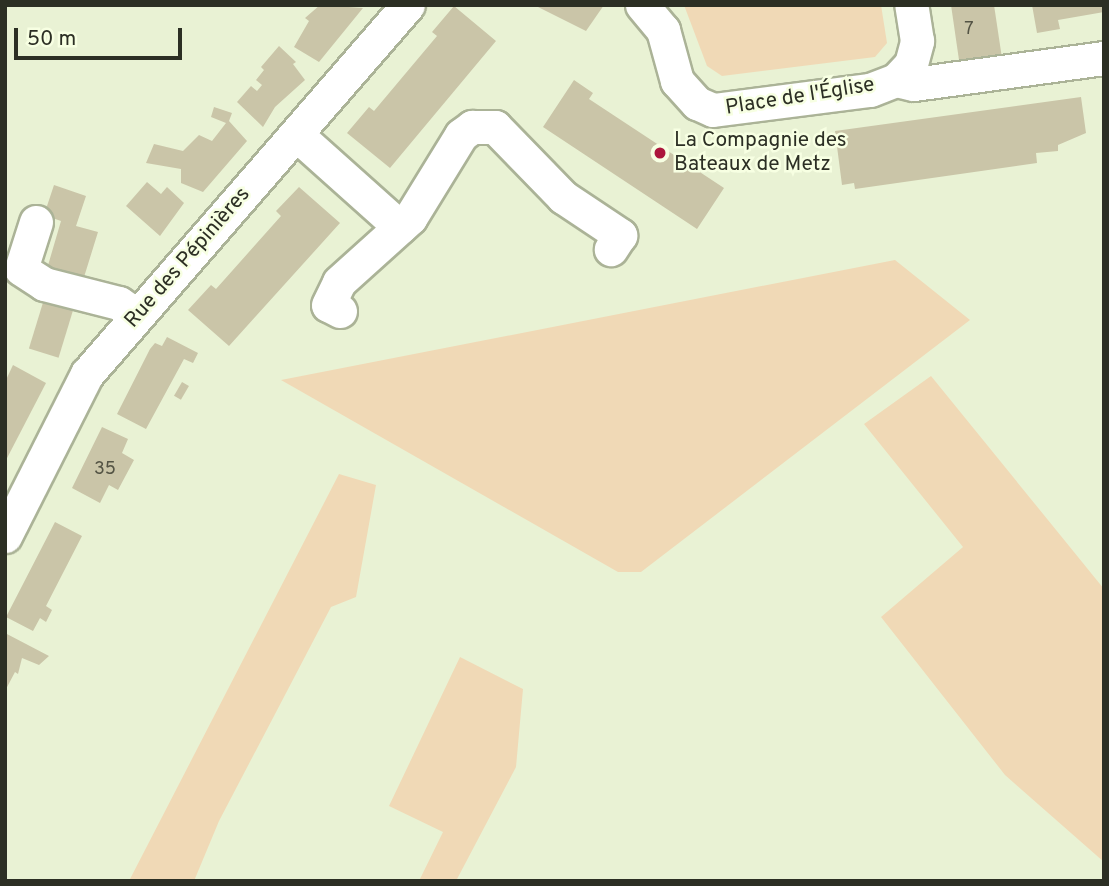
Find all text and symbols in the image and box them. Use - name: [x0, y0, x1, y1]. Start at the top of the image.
- scale bar: [18, 14, 186, 58]
- house number: 7: [964, 19, 974, 41]
- text: 50 m: [27, 26, 76, 53]
- street label: Place de l'Église: [724, 73, 876, 121]
- place label: La Compagnie des Bateaux de Metz: [674, 128, 847, 178]
- marker: La Compagnie des Bateaux de Metz: [652, 145, 668, 161]
- street label: Rue des Pépinières: [120, 183, 256, 333]
- house number: 35: [94, 459, 116, 481]

